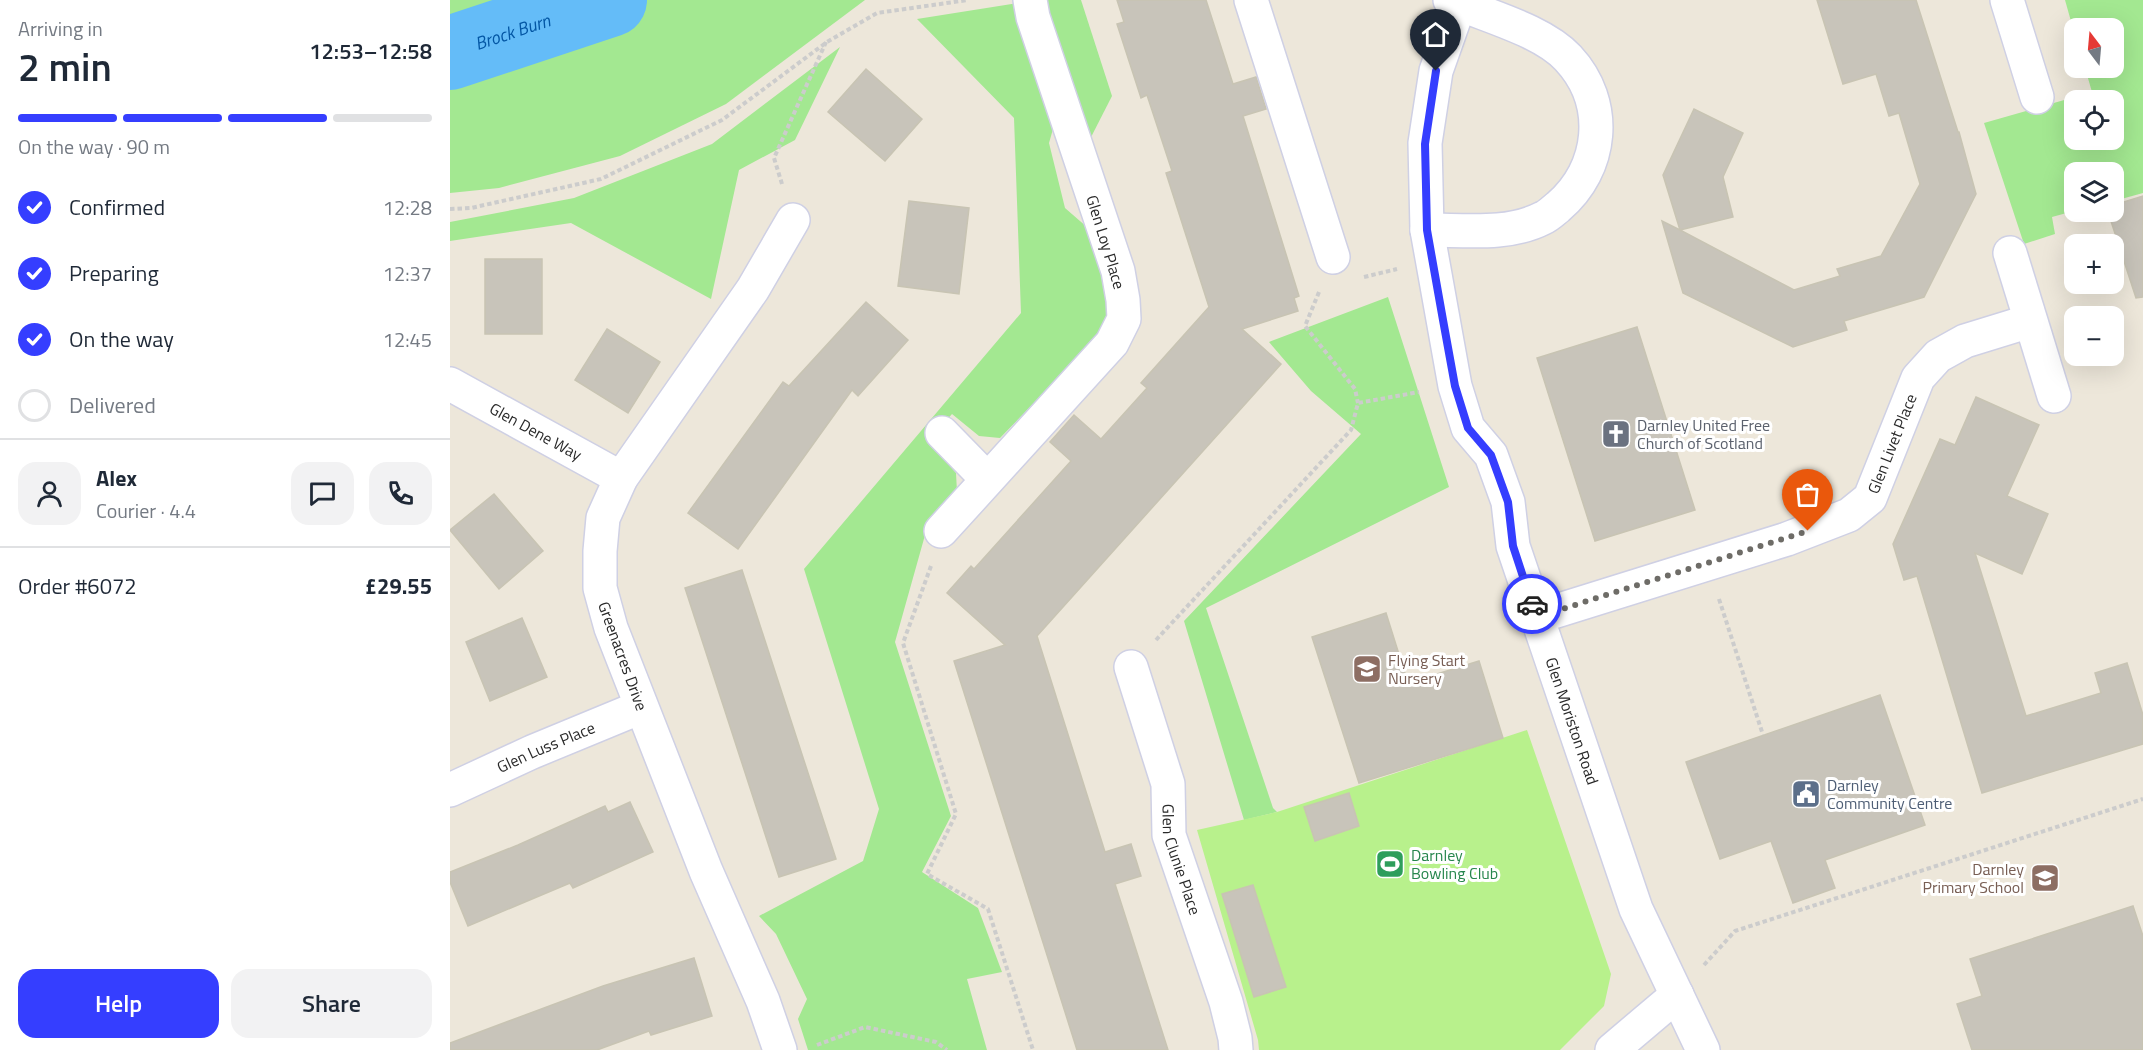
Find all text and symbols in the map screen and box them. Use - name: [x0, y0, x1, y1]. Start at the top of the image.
- water label: Brock Burn: [471, 6, 555, 57]
- pin: [1410, 9, 1461, 71]
- text: Arriving in: [18, 13, 103, 44]
- icon: home: [1419, 18, 1452, 51]
- north arrow: [2064, 18, 2124, 78]
- map controls: [2064, 18, 2124, 366]
- text: 12:53–12:58: [309, 34, 432, 68]
- text: 2 min: [18, 37, 112, 96]
- button: locate: [2064, 90, 2124, 150]
- text: On the way · 90 m: [18, 131, 170, 162]
- button: layers: [2064, 162, 2124, 222]
- text: Confirmed: [69, 190, 165, 224]
- icon: check: [18, 191, 51, 224]
- text: 12:28: [383, 192, 432, 223]
- street label: Glen Loy Place: [1080, 192, 1132, 292]
- button: +: [2064, 234, 2124, 294]
- text: Preparing: [69, 256, 159, 290]
- icon: check: [18, 257, 51, 290]
- text: 12:37: [383, 258, 432, 289]
- button: −: [2064, 306, 2124, 366]
- text: On the way: [69, 322, 174, 356]
- icon: check: [18, 323, 51, 356]
- text: 12:45: [383, 324, 432, 355]
- text: Delivered: [69, 388, 156, 422]
- street label: Glen Livet Place: [1861, 390, 1923, 497]
- street label: Glen Dene Way: [485, 396, 587, 466]
- place label: Darnley United Free Church of Scotland: [1637, 413, 1770, 455]
- church icon: Darnley United Free Church of Scotland: [1600, 418, 1632, 450]
- text: Alex: [96, 461, 137, 495]
- button: person: [18, 462, 81, 525]
- button: chat: [291, 462, 354, 525]
- button: phone: [369, 462, 432, 525]
- pin: [1782, 469, 1833, 531]
- icon: bag: [1791, 478, 1824, 511]
- text: Courier · 4.4: [96, 495, 196, 526]
- text: Order #6072: [18, 569, 137, 603]
- text: £29.55: [365, 569, 432, 603]
- courier: [1502, 574, 1562, 634]
- icon: car: [1516, 588, 1549, 621]
- street label: Greenacres Drive: [592, 598, 654, 714]
- place label: Flying Start Nursery: [1388, 648, 1465, 690]
- school or university icon: Flying Start Nursery: [1351, 653, 1383, 685]
- street label: Glen Moriston Road: [1540, 654, 1605, 788]
- street label: Glen Luss Place: [493, 715, 598, 779]
- place label: Darnley Community Centre: [1827, 773, 1952, 815]
- public building icon: Darnley Community Centre: [1790, 778, 1822, 810]
- street label: Glen Clunie Place: [1156, 804, 1207, 918]
- place label: Darnley Bowling Club: [1411, 843, 1498, 885]
- sports icon: Darnley Bowling Club: [1374, 848, 1406, 880]
- place label: Darnley Primary School: [1922, 857, 2024, 899]
- school or university icon: Darnley Primary School: [2029, 862, 2061, 894]
- button: Help: [18, 969, 219, 1038]
- button: Share: [231, 969, 432, 1038]

